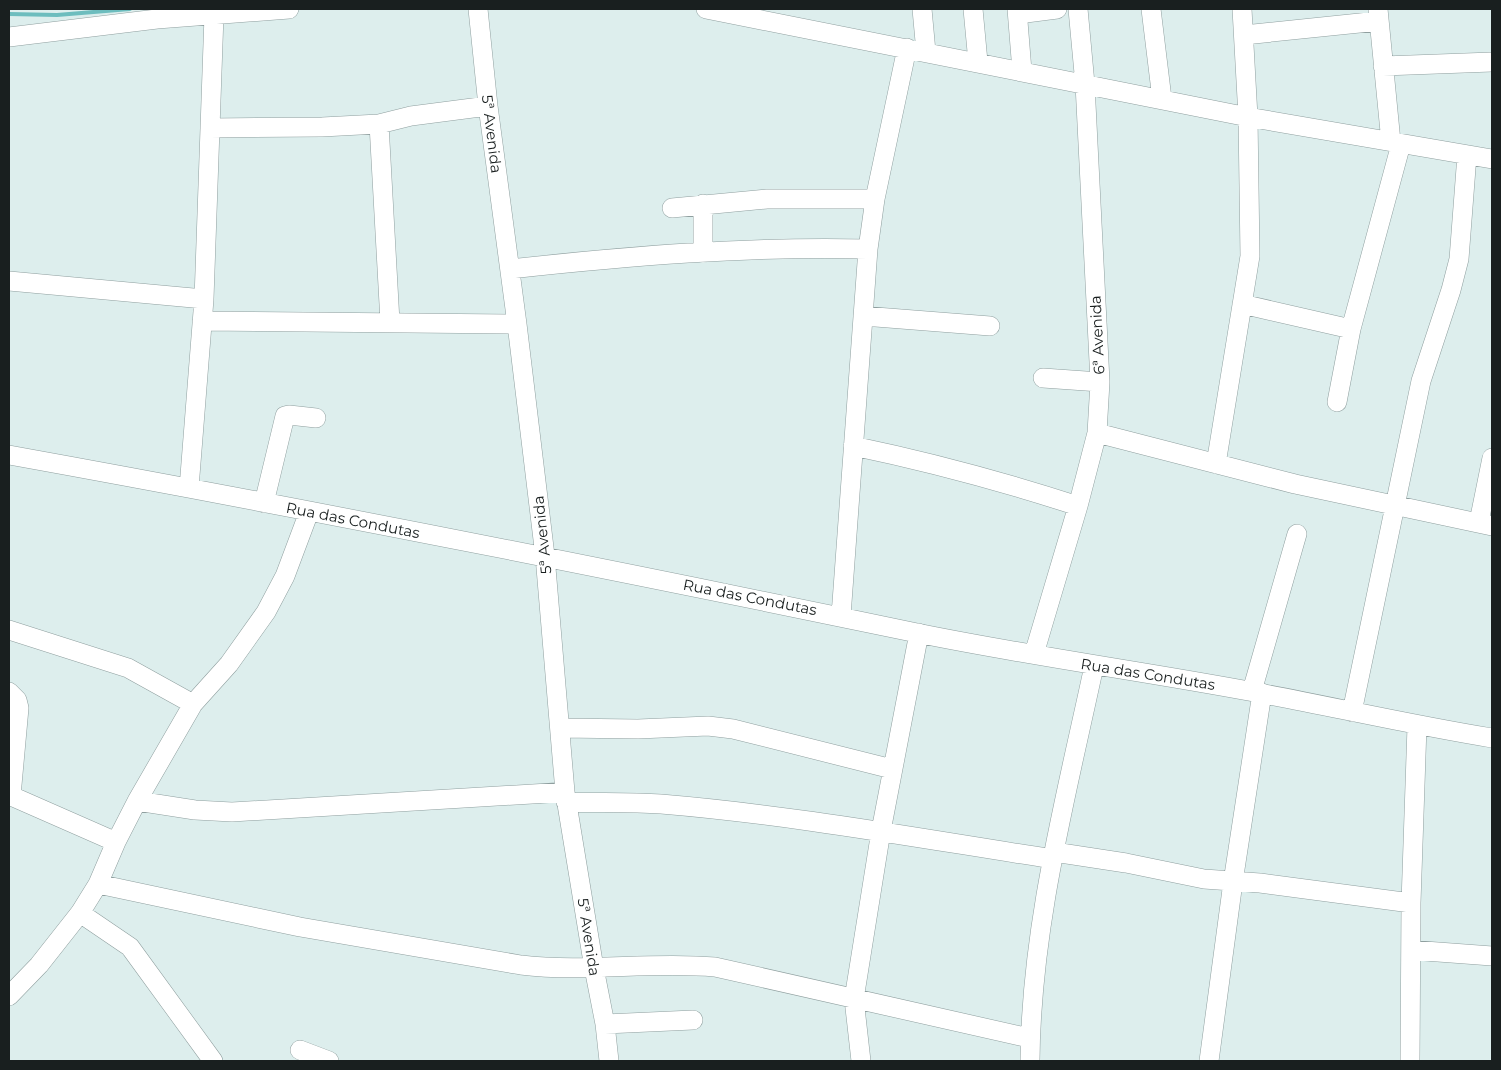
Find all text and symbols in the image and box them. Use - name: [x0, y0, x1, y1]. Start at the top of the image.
- street label: 5ª Avenida: [478, 94, 506, 174]
- street label: 6ª Avenida: [1085, 295, 1109, 375]
- street label: 5ª Avenida: [528, 495, 556, 575]
- street label: Rua das Condutas: [284, 498, 422, 542]
- street label: Rua das Condutas: [681, 575, 819, 619]
- street label: Rua das Condutas: [1079, 654, 1217, 694]
- street label: 5ª Avenida: [573, 897, 605, 977]

